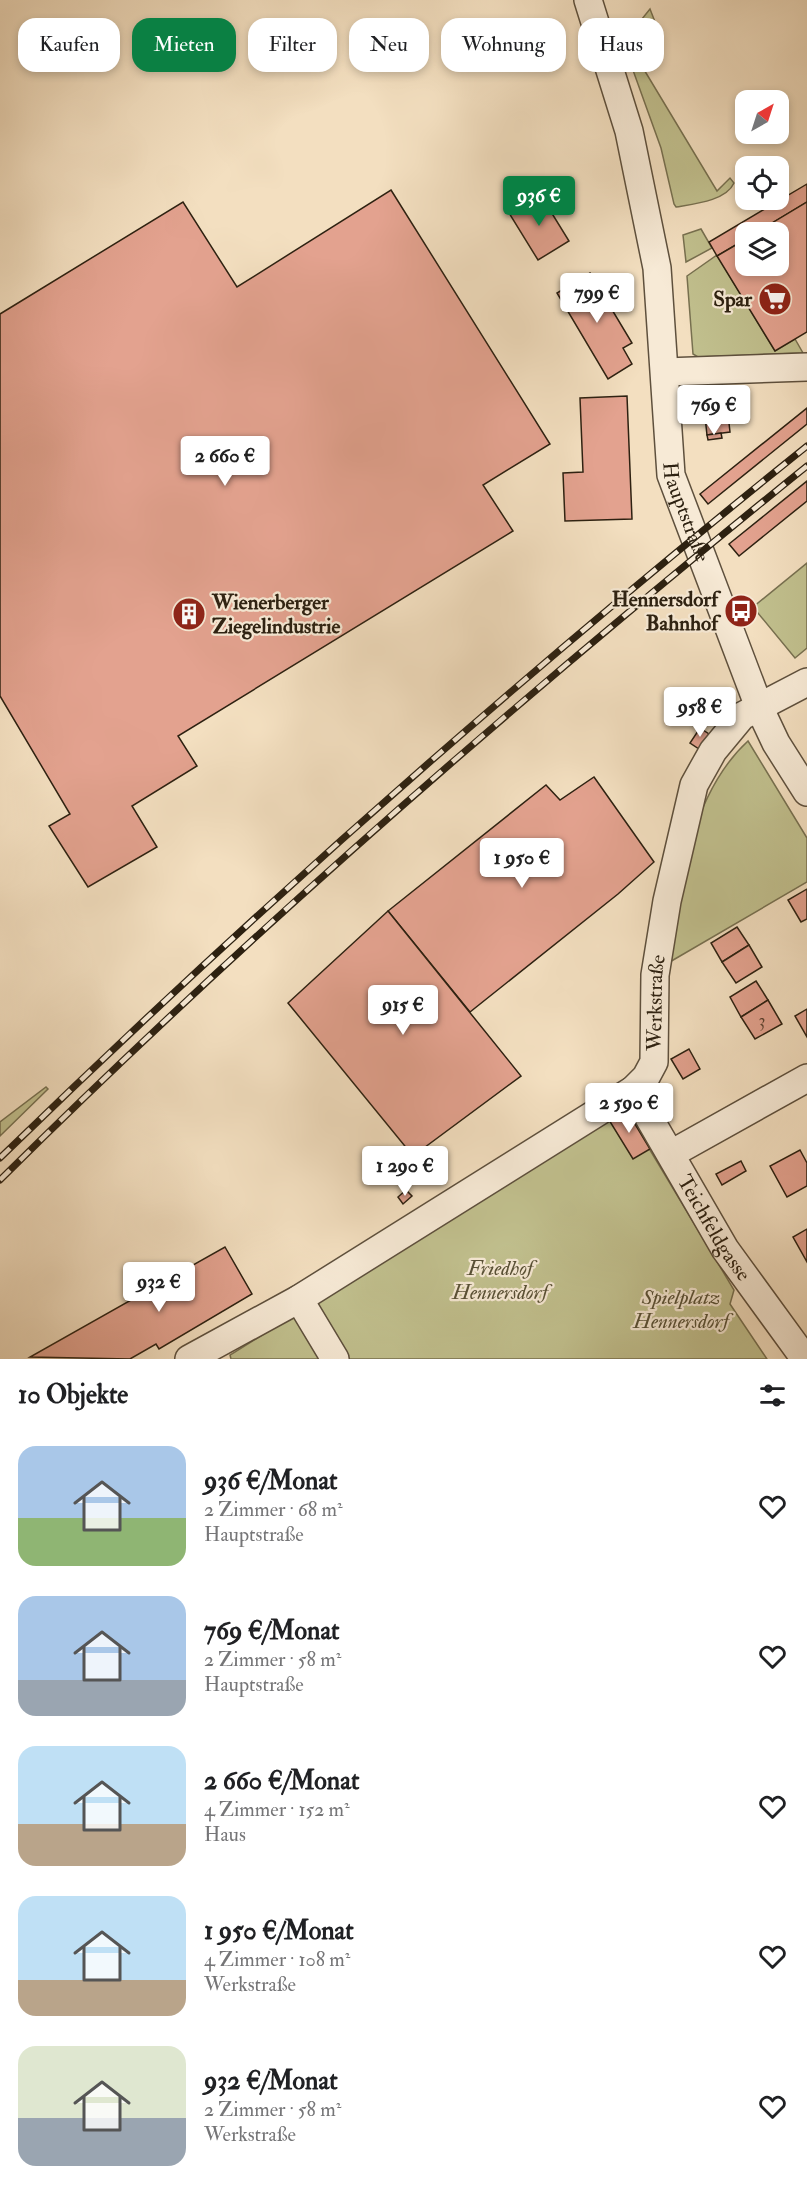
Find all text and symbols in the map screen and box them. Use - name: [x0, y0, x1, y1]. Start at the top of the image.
- chip: Kaufen: [18, 18, 120, 72]
- chip: Mieten: [132, 18, 236, 72]
- chip: Filter: [248, 18, 337, 72]
- chip: Neu: [349, 18, 429, 72]
- chip: Wohnung: [441, 18, 566, 72]
- chip: Haus: [578, 18, 664, 72]
- north arrow: [735, 90, 789, 144]
- map controls: [735, 90, 789, 276]
- button: locate: [735, 156, 789, 210]
- pin: 936 €: [497, 176, 581, 227]
- text: 936 €: [517, 183, 561, 208]
- button: layers: [735, 222, 789, 276]
- pin: 799 €: [555, 273, 639, 324]
- text: 799 €: [574, 280, 620, 305]
- supermarket icon: Spar: [757, 281, 793, 317]
- place label: Spar: [713, 286, 753, 313]
- pin: 769 €: [672, 385, 756, 436]
- text: 769 €: [691, 392, 737, 417]
- pin: 2 660 €: [170, 436, 280, 487]
- text: 2 660 €: [195, 443, 255, 468]
- street label: Hauptstraße: [657, 461, 716, 566]
- place label: Hennersdorf Bahnhof: [612, 586, 721, 637]
- place label: Wienerberger Ziegelindustrie: [211, 589, 340, 640]
- bus stop icon: Hennersdorf Bahnhof: [723, 593, 759, 629]
- building icon: Wienerberger Ziegelindustrie: [171, 596, 207, 632]
- pin: 958 €: [658, 687, 742, 738]
- text: 958 €: [678, 694, 722, 719]
- pin: 1 950 €: [467, 838, 577, 889]
- text: 1 950 €: [494, 845, 550, 870]
- street label: Werkstraße: [641, 952, 672, 1052]
- pin: 915 €: [361, 985, 445, 1036]
- text: 915 €: [382, 992, 424, 1017]
- house number: 3: [759, 1009, 765, 1032]
- pin: 2 590 €: [574, 1083, 684, 1134]
- text: 2 590 €: [599, 1090, 659, 1115]
- pin: 1 290 €: [350, 1146, 460, 1197]
- text: 1 290 €: [376, 1153, 434, 1178]
- street label: Teichfeldgasse: [671, 1170, 757, 1286]
- park label: Friedhof Hennersdorf: [451, 1255, 553, 1306]
- pin: 932 €: [117, 1262, 201, 1313]
- text: 932 €: [137, 1269, 181, 1294]
- park label: Spielplatz Hennersdorf: [632, 1284, 734, 1335]
- text: 10 Objekte: [18, 1379, 128, 1411]
- icon: filters: [756, 1379, 789, 1412]
- text: 936 €/Monat: [204, 1465, 338, 1497]
- icon: home: [66, 1470, 138, 1542]
- icon: heart: [756, 1490, 789, 1523]
- text: 2 Zimmer · 68 m²: [204, 1497, 343, 1522]
- text: Hauptstraße: [204, 1522, 304, 1547]
- text: 769 €/Monat: [204, 1615, 340, 1647]
- icon: home: [66, 1620, 138, 1692]
- icon: heart: [756, 1640, 789, 1673]
- text: 2 Zimmer · 58 m²: [204, 1647, 341, 1672]
- text: Hauptstraße: [204, 1672, 304, 1697]
- text: 2 660 €/Monat: [204, 1765, 359, 1797]
- icon: home: [66, 1770, 138, 1842]
- icon: heart: [756, 1790, 789, 1823]
- text: 4 Zimmer · 152 m²: [204, 1797, 350, 1822]
- text: Haus: [204, 1822, 246, 1847]
- text: 1 950 €/Monat: [204, 1915, 354, 1947]
- icon: home: [66, 1920, 138, 1992]
- icon: heart: [756, 1940, 789, 1973]
- text: 4 Zimmer · 108 m²: [204, 1947, 350, 1972]
- text: Werkstraße: [204, 1972, 296, 1997]
- text: 932 €/Monat: [204, 2065, 338, 2097]
- icon: home: [66, 2070, 138, 2142]
- icon: heart: [756, 2090, 789, 2123]
- text: 2 Zimmer · 58 m²: [204, 2097, 341, 2122]
- text: Werkstraße: [204, 2122, 296, 2147]

